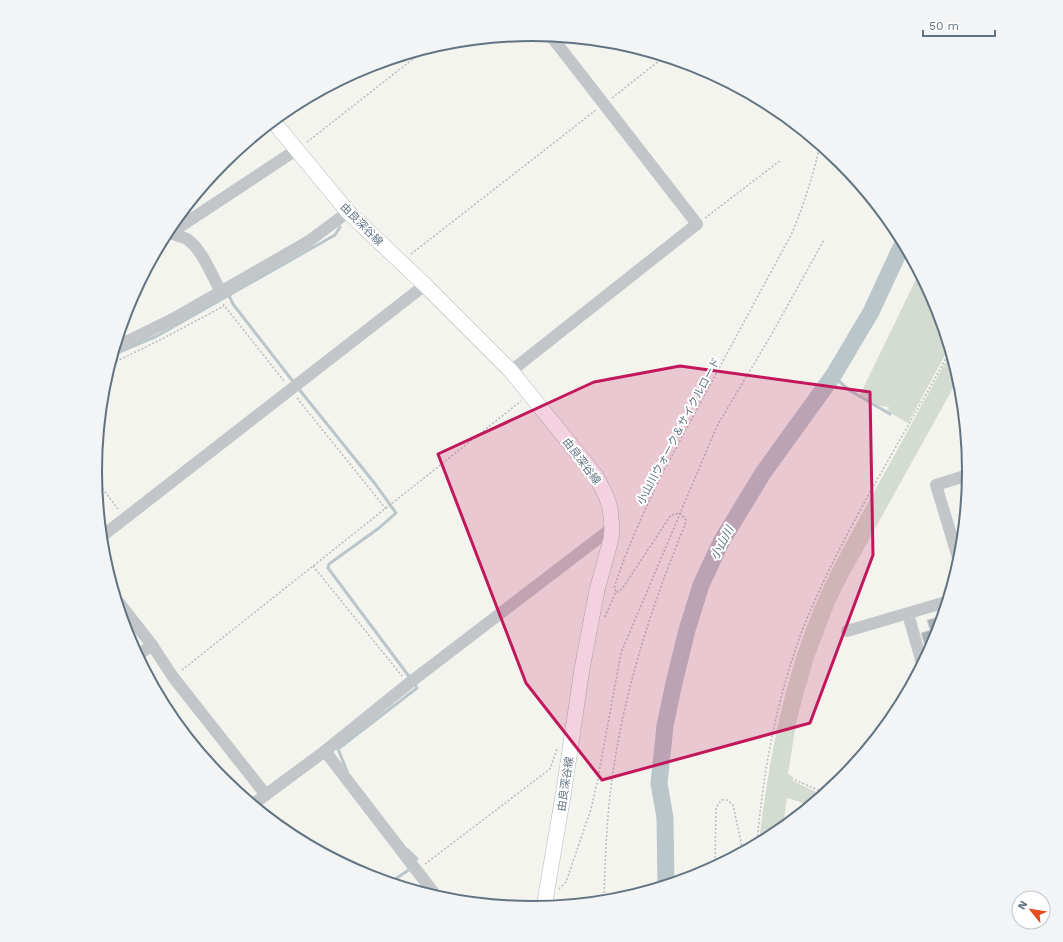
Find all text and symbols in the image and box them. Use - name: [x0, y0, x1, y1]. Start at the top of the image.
- scale bar: [923, 12, 995, 38]
- text: 50 m: [929, 19, 959, 33]
- street label: 由良深谷線: [338, 200, 386, 248]
- street label: 小山川ウォーク＆サイクルロード: [634, 356, 723, 507]
- street label: 由良深谷線: [560, 435, 603, 487]
- water label: 小山川: [707, 522, 738, 562]
- street label: 由良深谷線: [555, 756, 576, 812]
- north arrow: [1011, 890, 1051, 930]
- text: N: [1015, 898, 1030, 912]

